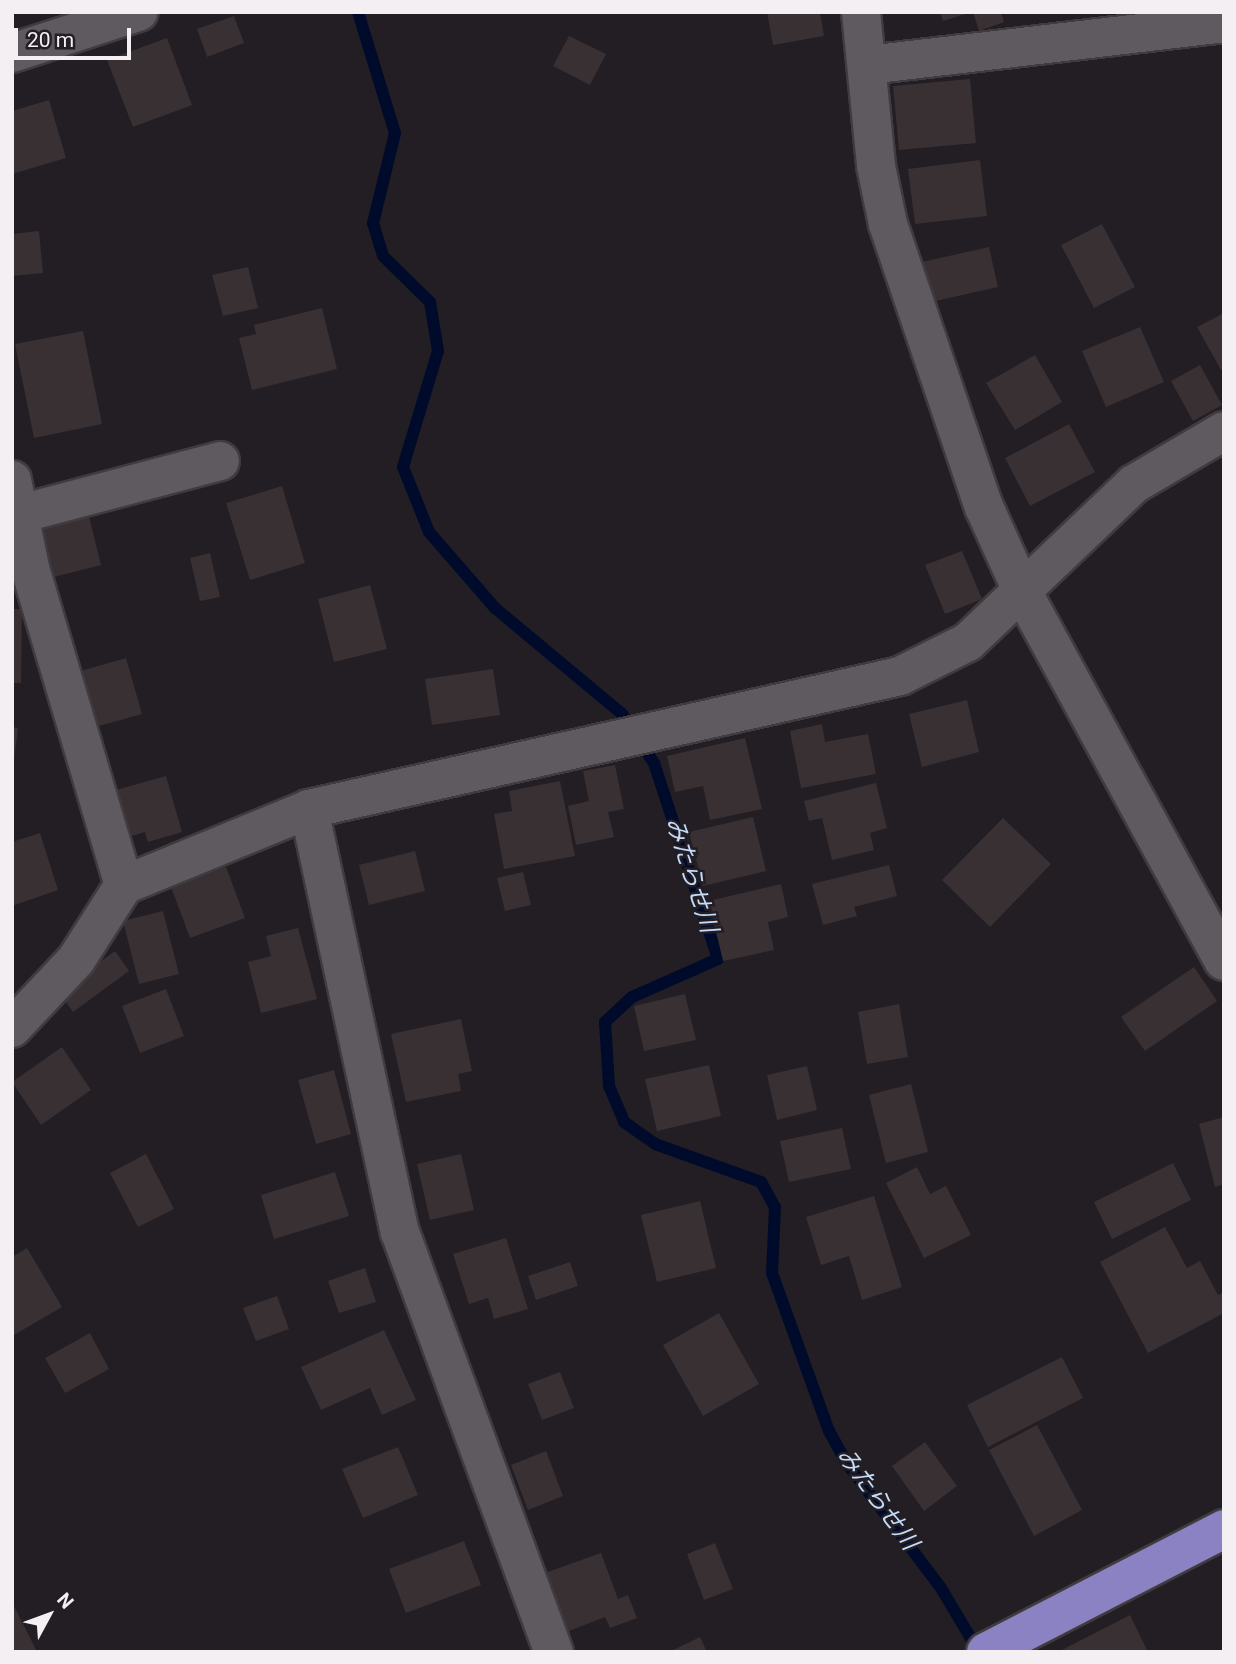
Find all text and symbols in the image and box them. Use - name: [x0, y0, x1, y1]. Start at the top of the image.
- scale bar: [18, 14, 135, 58]
- text: 20 m: [27, 28, 74, 52]
- water label: みたらせ川: [659, 813, 723, 937]
- water label: みたらせ川: [830, 1442, 924, 1556]
- north arrow: [14, 1580, 84, 1650]
- text: N: [52, 1588, 78, 1613]

